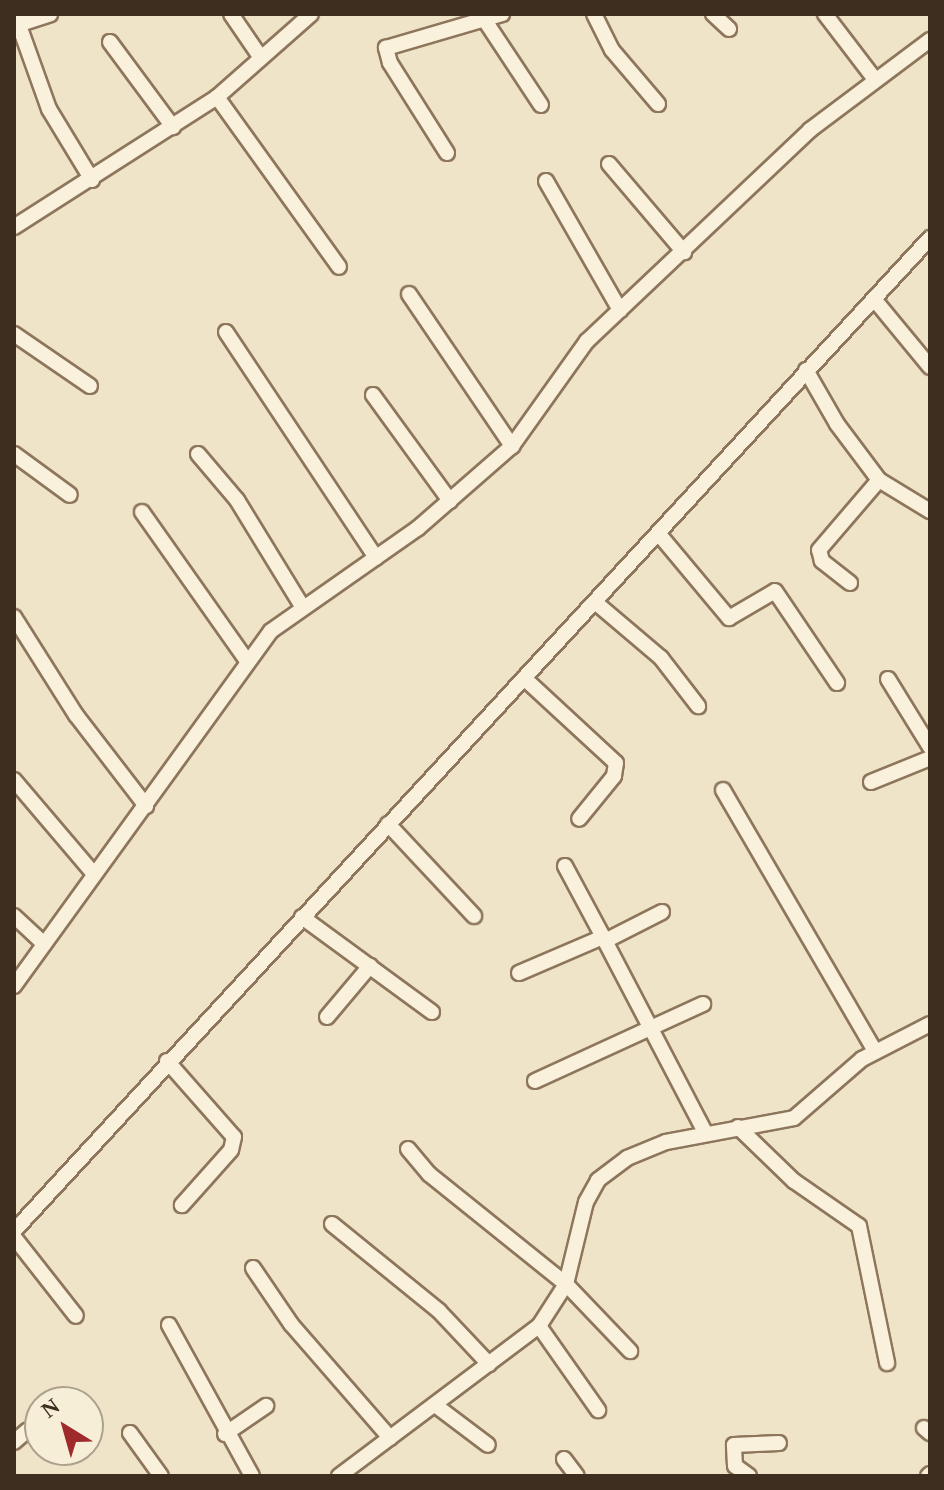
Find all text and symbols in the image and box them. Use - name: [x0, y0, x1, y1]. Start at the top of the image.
- north arrow: [24, 1386, 104, 1466]
- text: N: [37, 1393, 64, 1423]

